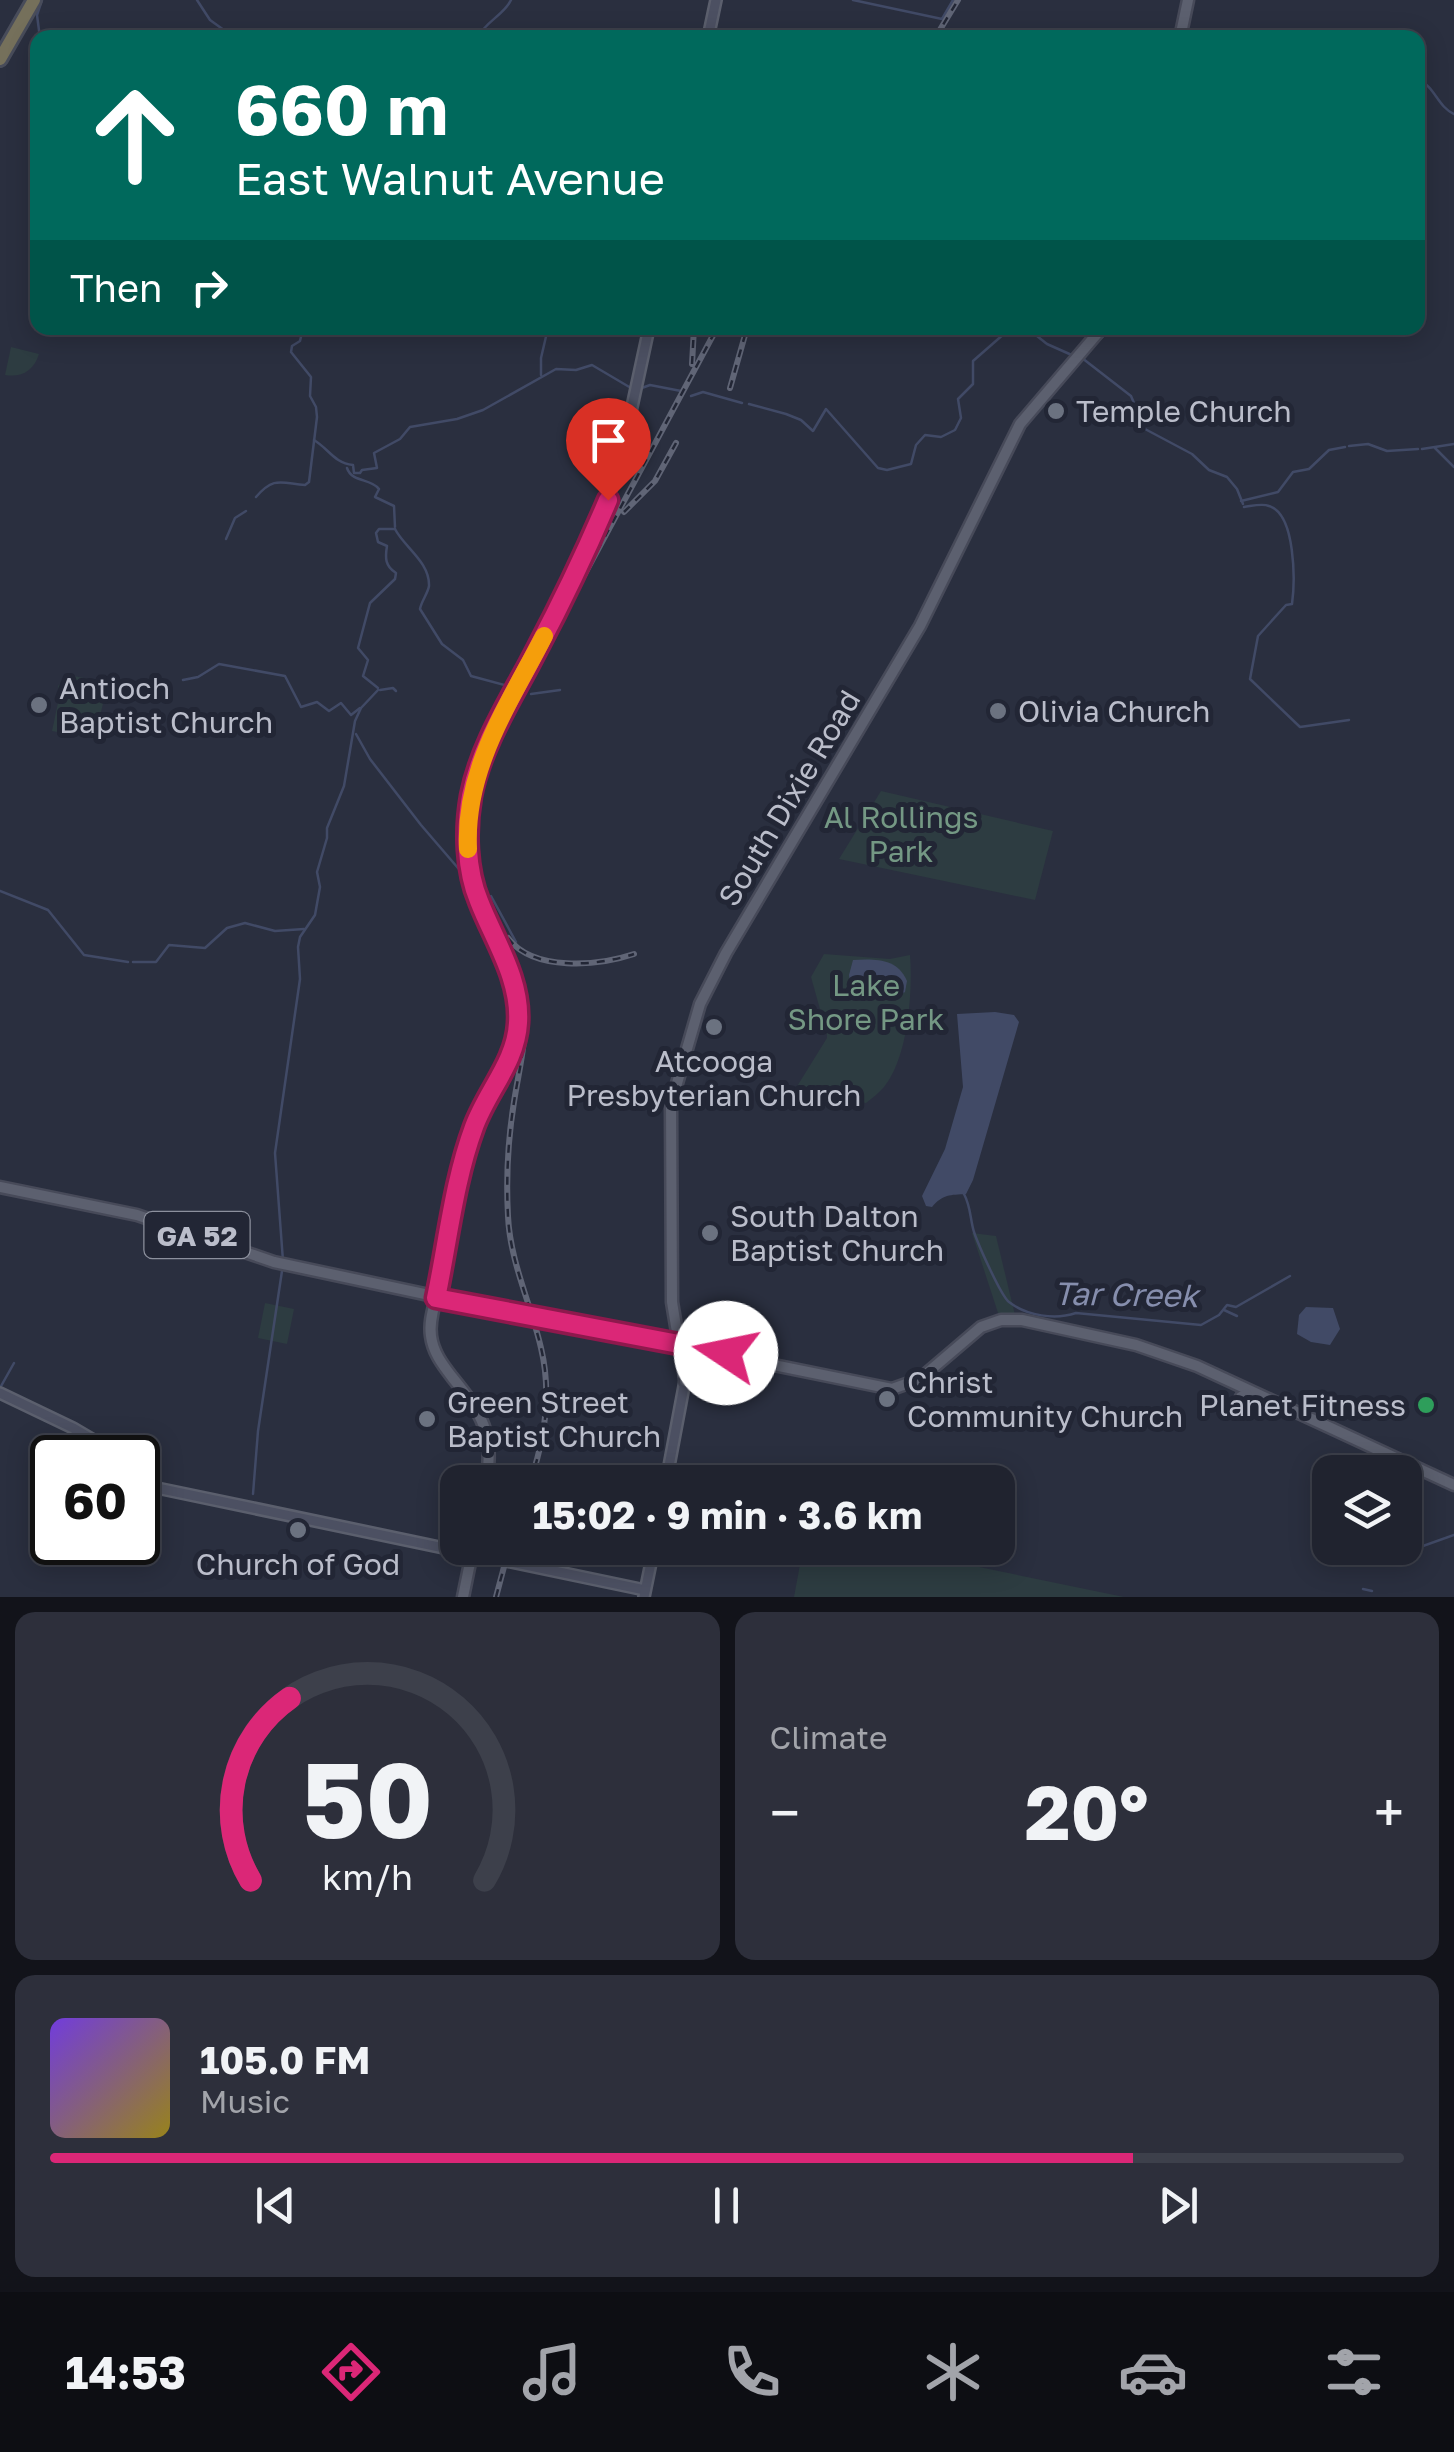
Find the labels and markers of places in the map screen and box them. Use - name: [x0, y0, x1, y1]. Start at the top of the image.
- place label: Temple Church: [1076, 393, 1292, 429]
- pin: [566, 398, 651, 501]
- marker: Temple Church: [1045, 400, 1067, 422]
- place label: Antioch Baptist Church: [59, 670, 273, 740]
- place label: Olivia Church: [1018, 693, 1210, 729]
- marker: Antioch Baptist Church: [28, 694, 50, 716]
- marker: Olivia Church: [987, 700, 1009, 722]
- marker: Atcooga Presbyterian Church: [703, 1016, 725, 1038]
- place label: Atcooga Presbyterian Church: [566, 1043, 862, 1113]
- place label: South Dalton Baptist Church: [730, 1198, 944, 1268]
- marker: South Dalton Baptist Church: [699, 1222, 721, 1244]
- place label: Christ Community Church: [907, 1364, 1183, 1434]
- place label: Green Street Baptist Church: [447, 1384, 661, 1454]
- place label: Planet Fitness: [1199, 1387, 1406, 1423]
- marker: Christ Community Church: [876, 1388, 898, 1410]
- marker: Planet Fitness: [1415, 1394, 1437, 1416]
- marker: Green Street Baptist Church: [416, 1408, 438, 1430]
- marker: Church of God: [287, 1519, 309, 1541]
- place label: Church of God: [196, 1546, 400, 1582]

